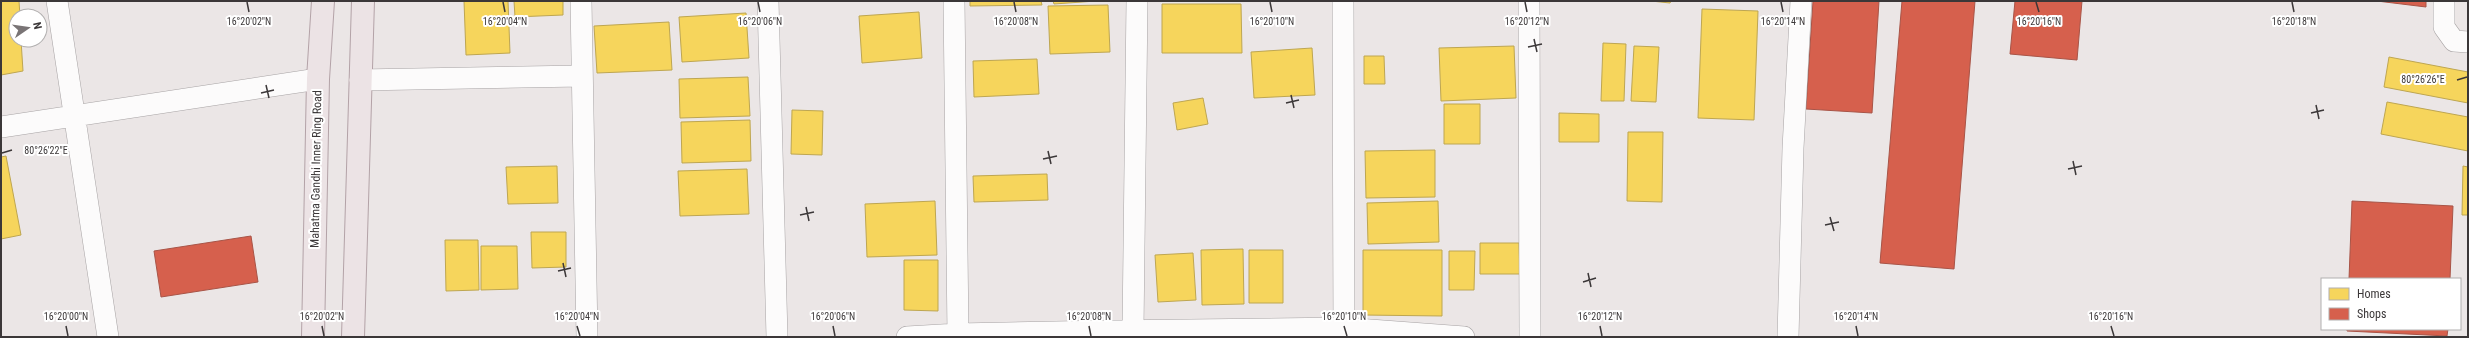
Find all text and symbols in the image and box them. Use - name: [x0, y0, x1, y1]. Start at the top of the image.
- north arrow: [8, 8, 48, 48]
- text: 16°20'02"N: [227, 16, 271, 27]
- text: 16°20'04"N: [483, 16, 527, 27]
- text: 16°20'06"N: [738, 16, 782, 27]
- text: 16°20'08"N: [994, 16, 1038, 27]
- text: 16°20'10"N: [1250, 16, 1294, 27]
- text: 16°20'12"N: [1505, 16, 1549, 27]
- text: 16°20'14"N: [1761, 16, 1805, 27]
- text: 16°20'16"N: [2017, 16, 2061, 27]
- text: 16°20'18"N: [2272, 16, 2316, 27]
- text: N: [30, 21, 44, 31]
- text: 80°26'26"E: [2401, 74, 2445, 85]
- street label: Mahatma Gandhi Inner Ring Road: [308, 90, 324, 248]
- text: 80°26'22"E: [24, 145, 68, 156]
- legend: [2321, 278, 2461, 330]
- text: Homes: [2357, 287, 2391, 301]
- text: Shops: [2357, 307, 2386, 321]
- text: 16°20'00"N: [44, 311, 88, 322]
- text: 16°20'02"N: [300, 311, 344, 322]
- text: 16°20'04"N: [555, 311, 599, 322]
- text: 16°20'06"N: [811, 311, 855, 322]
- text: 16°20'08"N: [1067, 311, 1111, 322]
- text: 16°20'10"N: [1322, 311, 1366, 322]
- text: 16°20'12"N: [1578, 311, 1622, 322]
- text: 16°20'14"N: [1834, 311, 1878, 322]
- text: 16°20'16"N: [2089, 311, 2133, 322]

